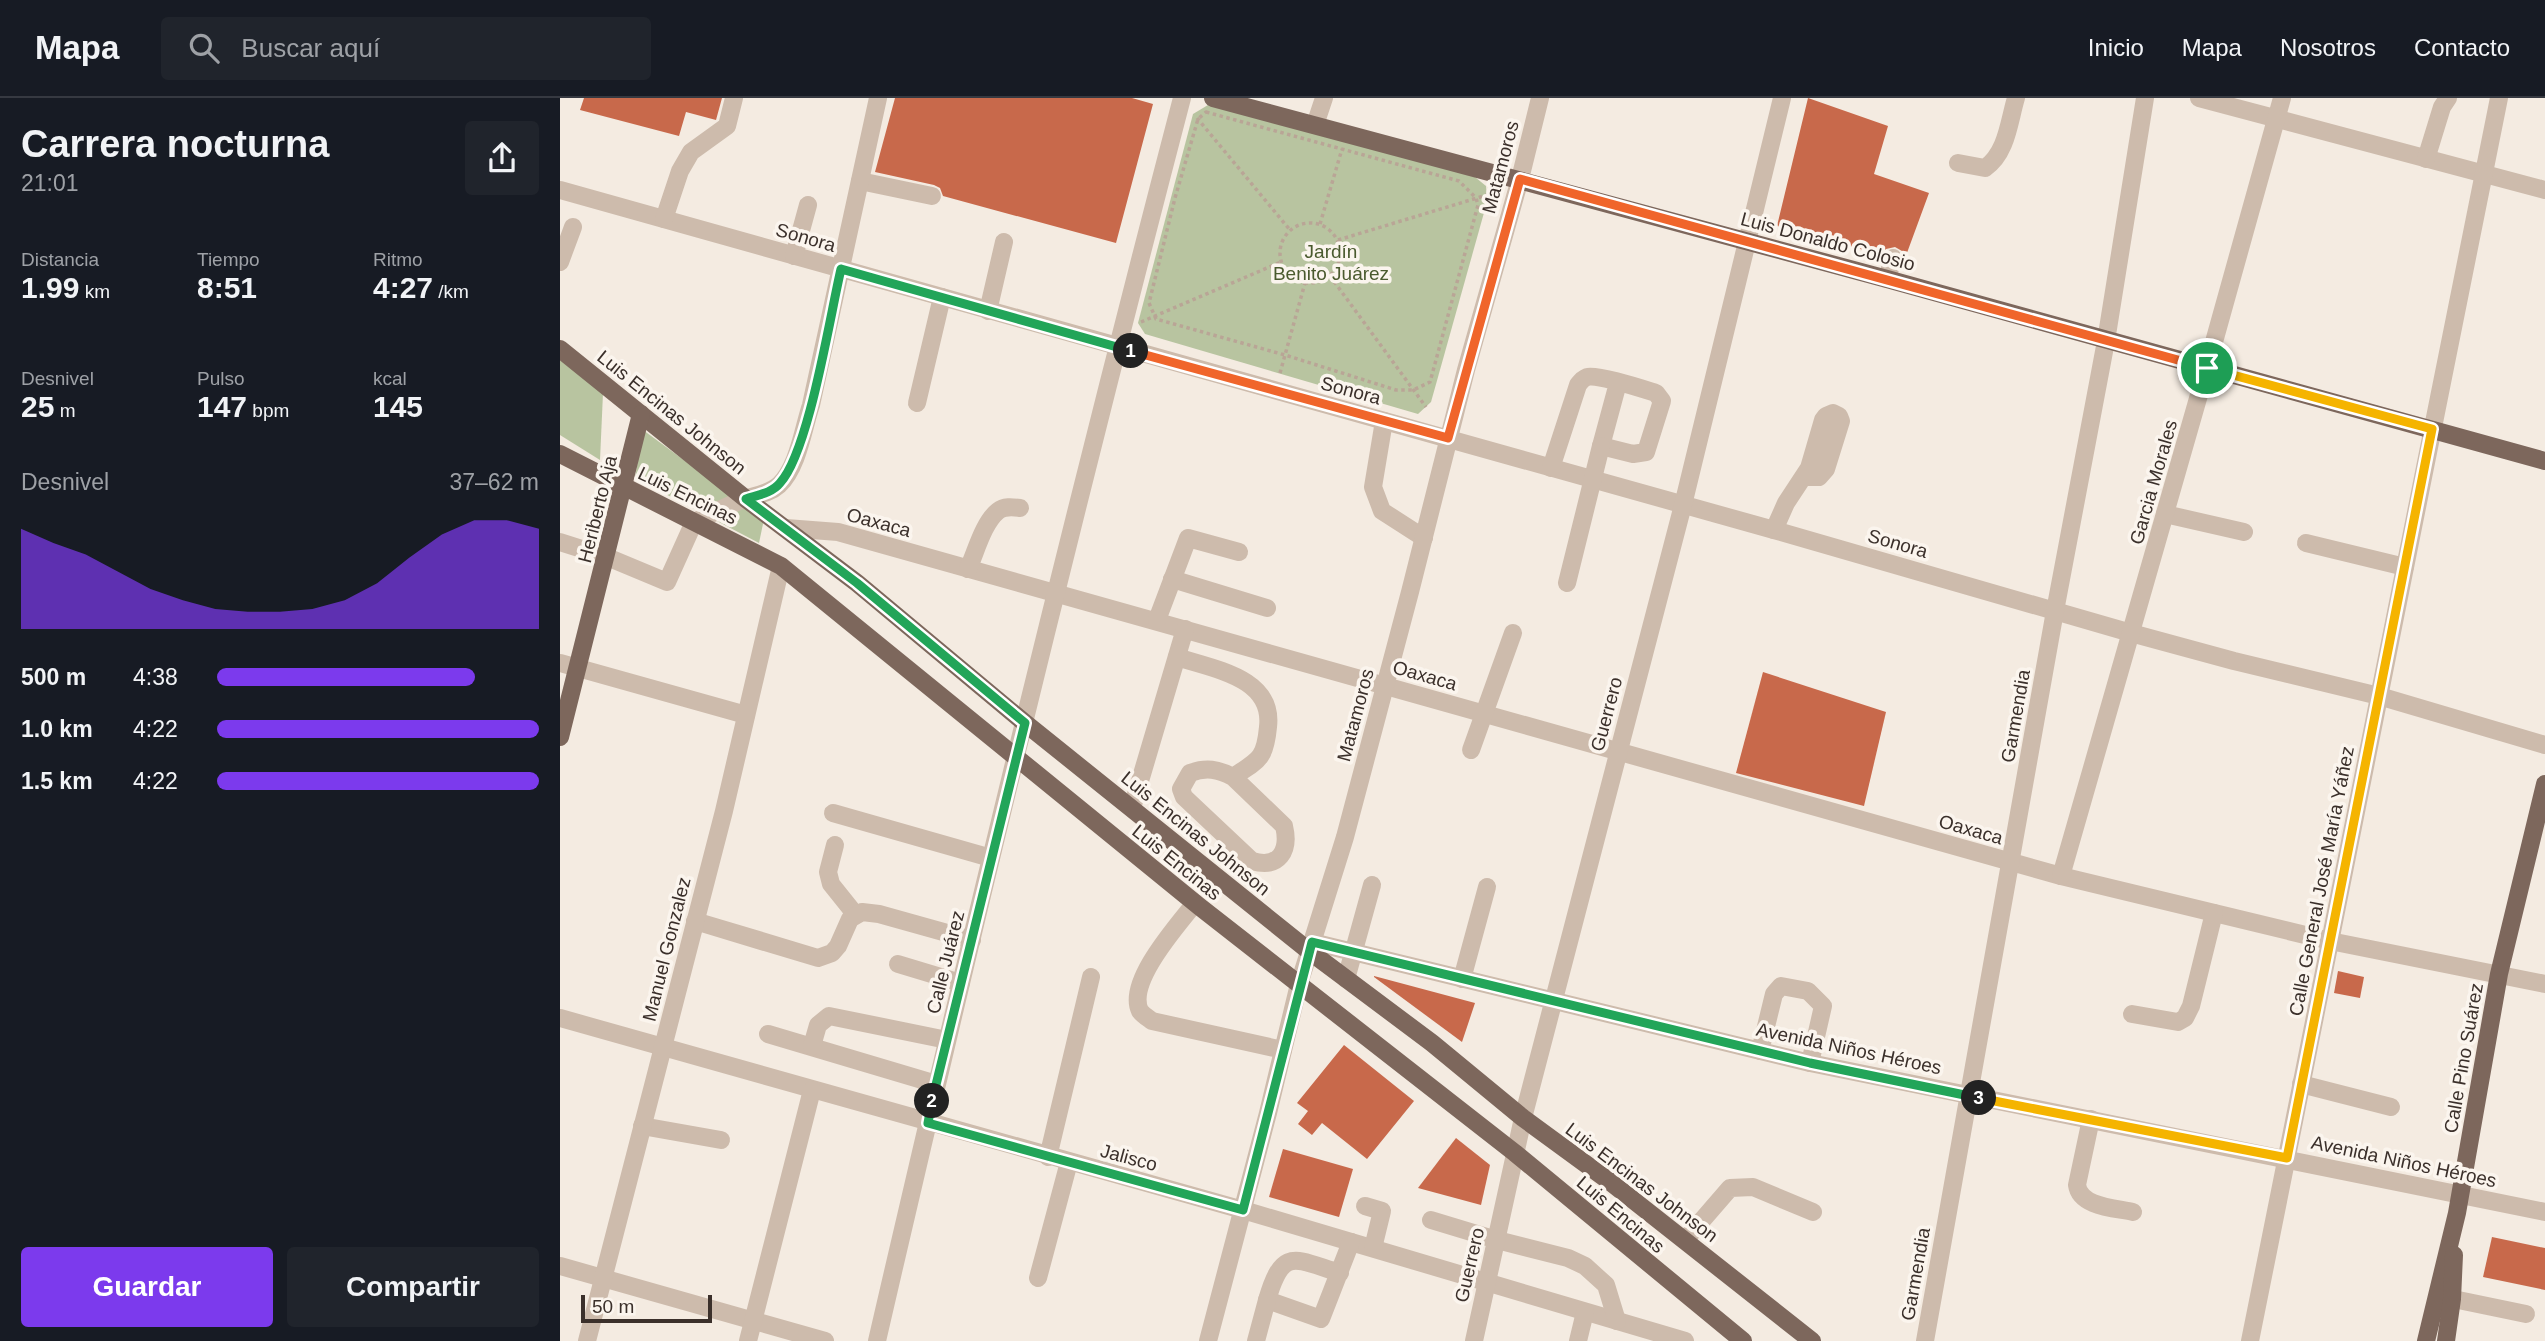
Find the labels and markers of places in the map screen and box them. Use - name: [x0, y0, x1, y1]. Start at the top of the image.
- pin: 1: [1114, 334, 1148, 368]
- pin: [2177, 338, 2237, 398]
- pin: 3: [1962, 1080, 1996, 1116]
- pin: 2: [914, 1084, 950, 1118]

